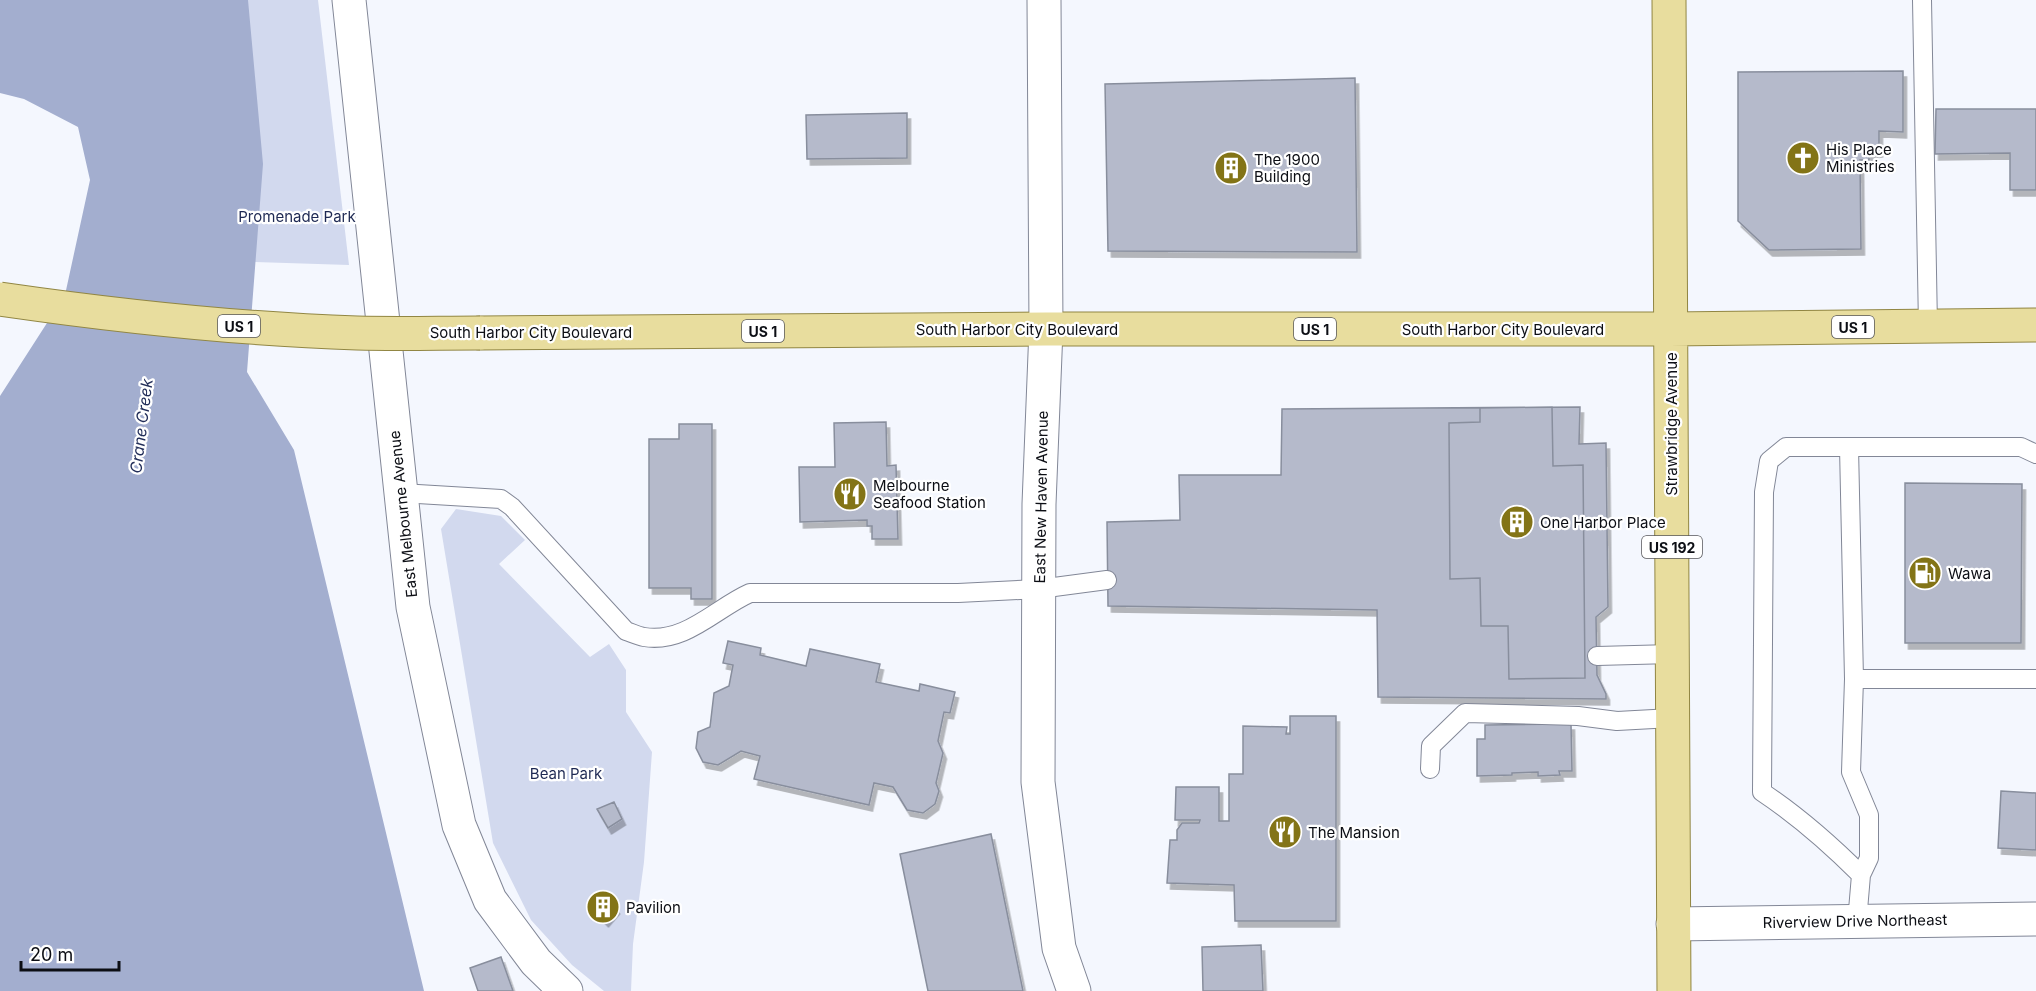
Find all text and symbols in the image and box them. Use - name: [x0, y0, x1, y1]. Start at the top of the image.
- church icon: His Place Ministries: [1785, 140, 1821, 176]
- place label: His Place Ministries: [1826, 140, 1895, 176]
- building icon: The 1900 Building: [1213, 150, 1249, 186]
- place label: The 1900 Building: [1254, 150, 1320, 186]
- park label: Promenade Park: [238, 207, 356, 226]
- road number: US 1: [218, 315, 260, 337]
- road number: US 1: [1832, 316, 1874, 338]
- road number: US 1: [1294, 318, 1336, 340]
- road number: US 1: [742, 320, 784, 342]
- street label: South Harbor City Boulevard: [916, 320, 1118, 339]
- street label: South Harbor City Boulevard: [1402, 320, 1604, 339]
- street label: South Harbor City Boulevard: [430, 323, 632, 342]
- street label: Strawbridge Avenue: [1662, 352, 1681, 496]
- water label: Crane Creek: [125, 377, 157, 474]
- street label: East New Haven Avenue: [1030, 410, 1052, 584]
- street label: East Melbourne Avenue: [385, 430, 421, 598]
- restaurant icon: Melbourne Seafood Station: [832, 476, 868, 512]
- place label: Melbourne Seafood Station: [873, 476, 986, 512]
- building icon: One Harbor Place: [1499, 504, 1535, 540]
- place label: One Harbor Place: [1540, 513, 1666, 532]
- road number: US 192: [1642, 536, 1702, 558]
- fuel station icon: Wawa: [1907, 555, 1943, 591]
- place label: Wawa: [1948, 564, 1991, 583]
- park label: Bean Park: [530, 764, 603, 783]
- restaurant icon: The Mansion: [1267, 814, 1303, 850]
- place label: The Mansion: [1308, 823, 1400, 842]
- building icon: Pavilion: [585, 889, 621, 925]
- place label: Pavilion: [626, 898, 681, 917]
- street label: Riverview Drive Northeast: [1763, 910, 1948, 932]
- scale bar: [21, 934, 118, 972]
- text: 20 m: [30, 944, 73, 965]

